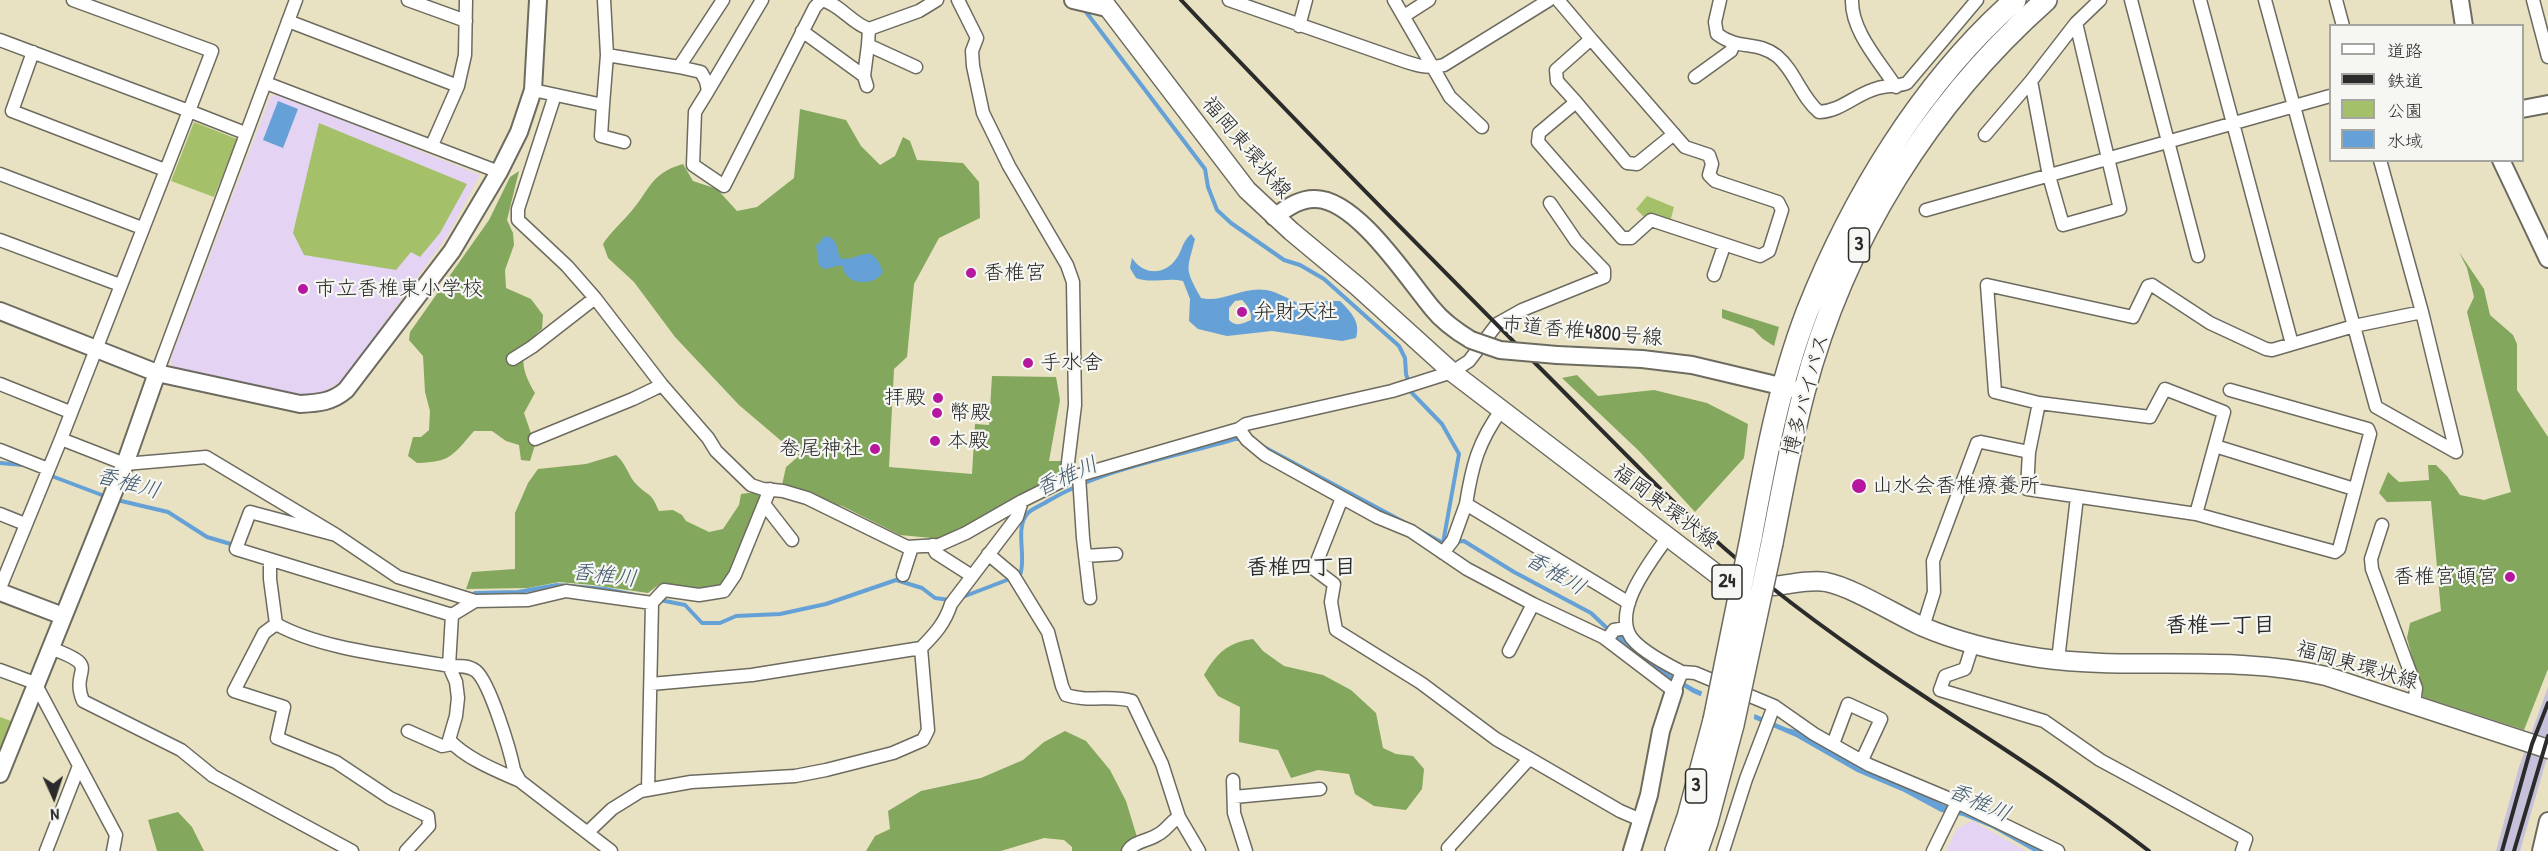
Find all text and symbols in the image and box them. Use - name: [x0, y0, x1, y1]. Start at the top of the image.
- legend: [2329, 24, 2524, 162]
- text: 道路: [2387, 38, 2423, 63]
- text: 鉄道: [2387, 68, 2423, 93]
- street label: 福岡東環状線: [1196, 92, 1296, 204]
- text: 公園: [2387, 98, 2423, 123]
- text: 水域: [2387, 128, 2423, 153]
- road number: 3: [1848, 228, 1870, 262]
- place label: 香椎宮: [983, 260, 1046, 286]
- marker: 香椎宮: [964, 266, 978, 280]
- place label: 市立香椎東小学校: [315, 276, 483, 302]
- marker: 市立香椎東小学校: [296, 282, 310, 296]
- place label: 弁財天社: [1254, 299, 1338, 325]
- marker: 弁財天社: [1235, 305, 1249, 319]
- street label: 市道香椎4800号線: [1500, 312, 1664, 352]
- street label: 博多バイパス: [1779, 331, 1835, 459]
- place label: 手水舍: [1040, 350, 1103, 376]
- marker: 手水舍: [1021, 356, 1035, 370]
- place label: 拝殿: [884, 385, 926, 411]
- marker: 拝殿: [931, 391, 945, 405]
- place label: 幣殿: [949, 400, 991, 426]
- marker: 幣殿: [930, 406, 944, 420]
- place label: 本殿: [947, 428, 989, 454]
- marker: 本殿: [928, 434, 942, 448]
- place label: 卷尾神社: [779, 436, 863, 462]
- marker: 卷尾神社: [868, 442, 882, 456]
- water label: 香椎川: [1031, 452, 1103, 502]
- street label: 福岡東環状線: [1607, 459, 1723, 555]
- water label: 香椎川: [93, 463, 163, 505]
- place label: 山水会香椎療養所: [1872, 473, 2040, 499]
- marker: 山水会香椎療養所: [1850, 477, 1868, 495]
- water label: 香椎川: [1520, 546, 1590, 602]
- district label: 香椎四丁目: [1246, 555, 1356, 581]
- water label: 香椎川: [570, 559, 638, 593]
- place label: 香椎宮頓宮: [2393, 564, 2498, 590]
- road number: 24: [1712, 565, 1742, 599]
- marker: 香椎宮頓宮: [2503, 570, 2517, 584]
- district label: 香椎一丁目: [2165, 613, 2275, 639]
- street label: 福岡東環状線: [2293, 637, 2421, 695]
- north arrow: [24, 767, 84, 827]
- road number: 3: [1686, 769, 1706, 803]
- water label: 香椎川: [1943, 778, 2015, 828]
- text: N: [50, 804, 60, 826]

